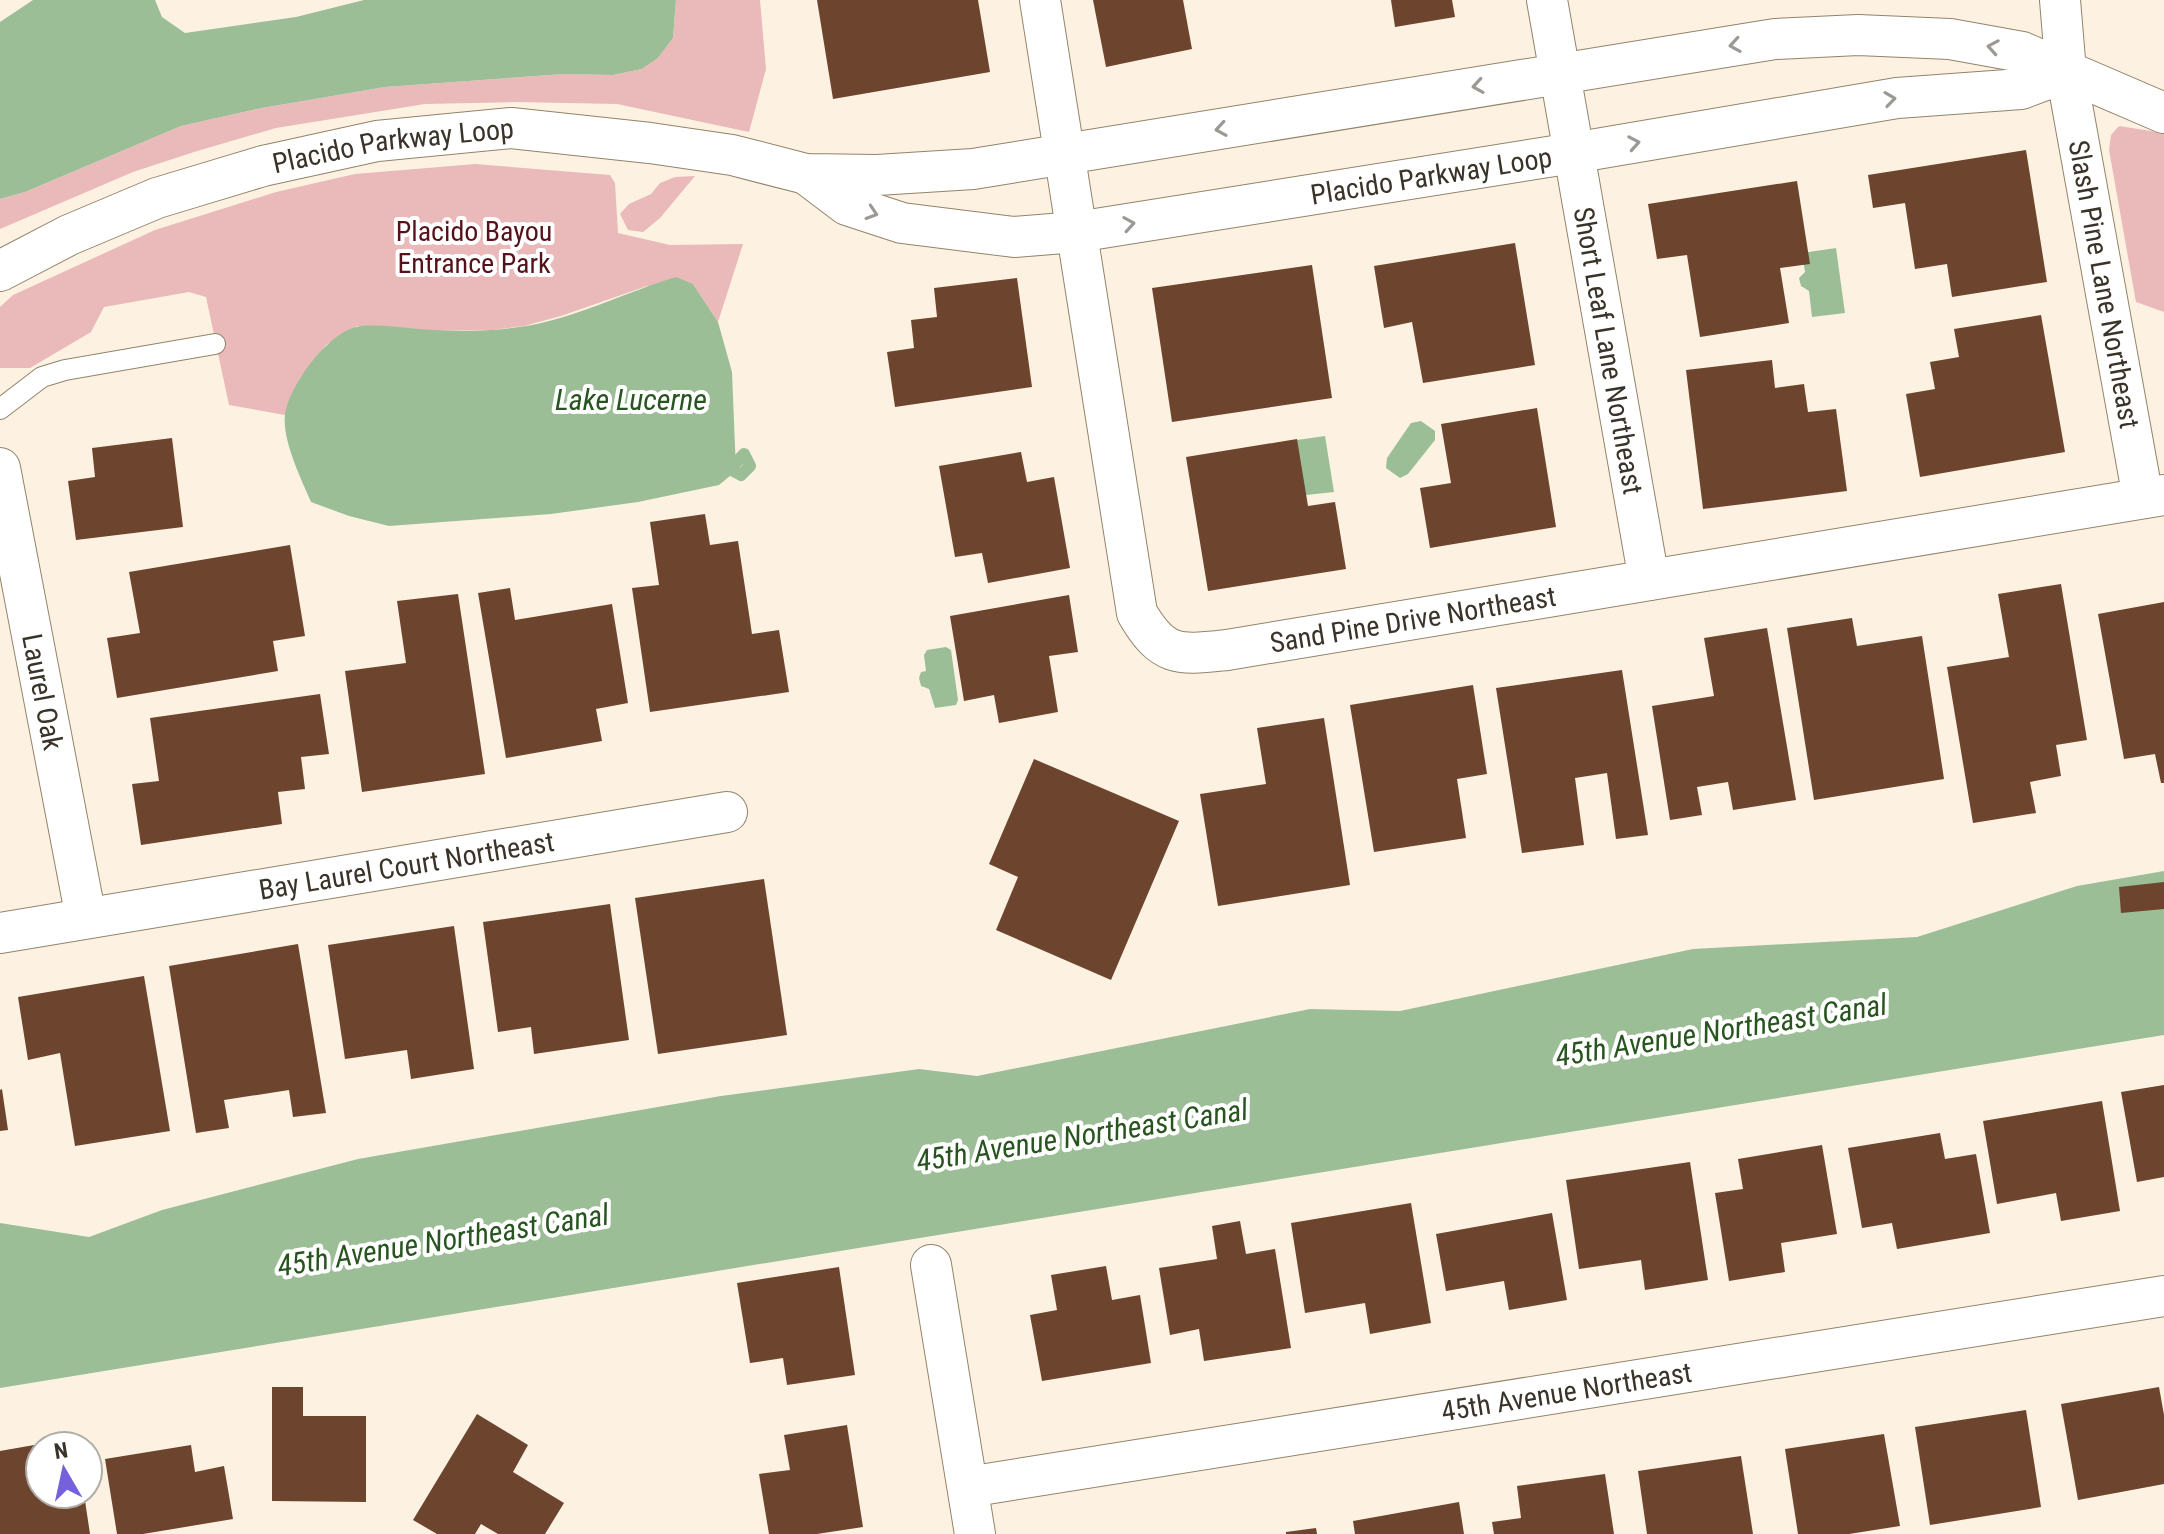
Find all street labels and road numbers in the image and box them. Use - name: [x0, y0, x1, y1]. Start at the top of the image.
- street label: Placido Parkway Loop: [269, 111, 515, 180]
- street label: Slash Pine Lane Northeast: [2062, 138, 2147, 431]
- street label: Placido Parkway Loop: [1308, 140, 1554, 211]
- street label: Short Leaf Lane Northeast: [1567, 204, 1650, 497]
- street label: Sand Pine Drive Northeast: [1267, 579, 1558, 659]
- street label: Laurel Oak: [16, 631, 70, 753]
- street label: Bay Laurel Court Northeast: [256, 825, 556, 906]
- street label: 45th Avenue Northeast: [1439, 1355, 1694, 1428]

